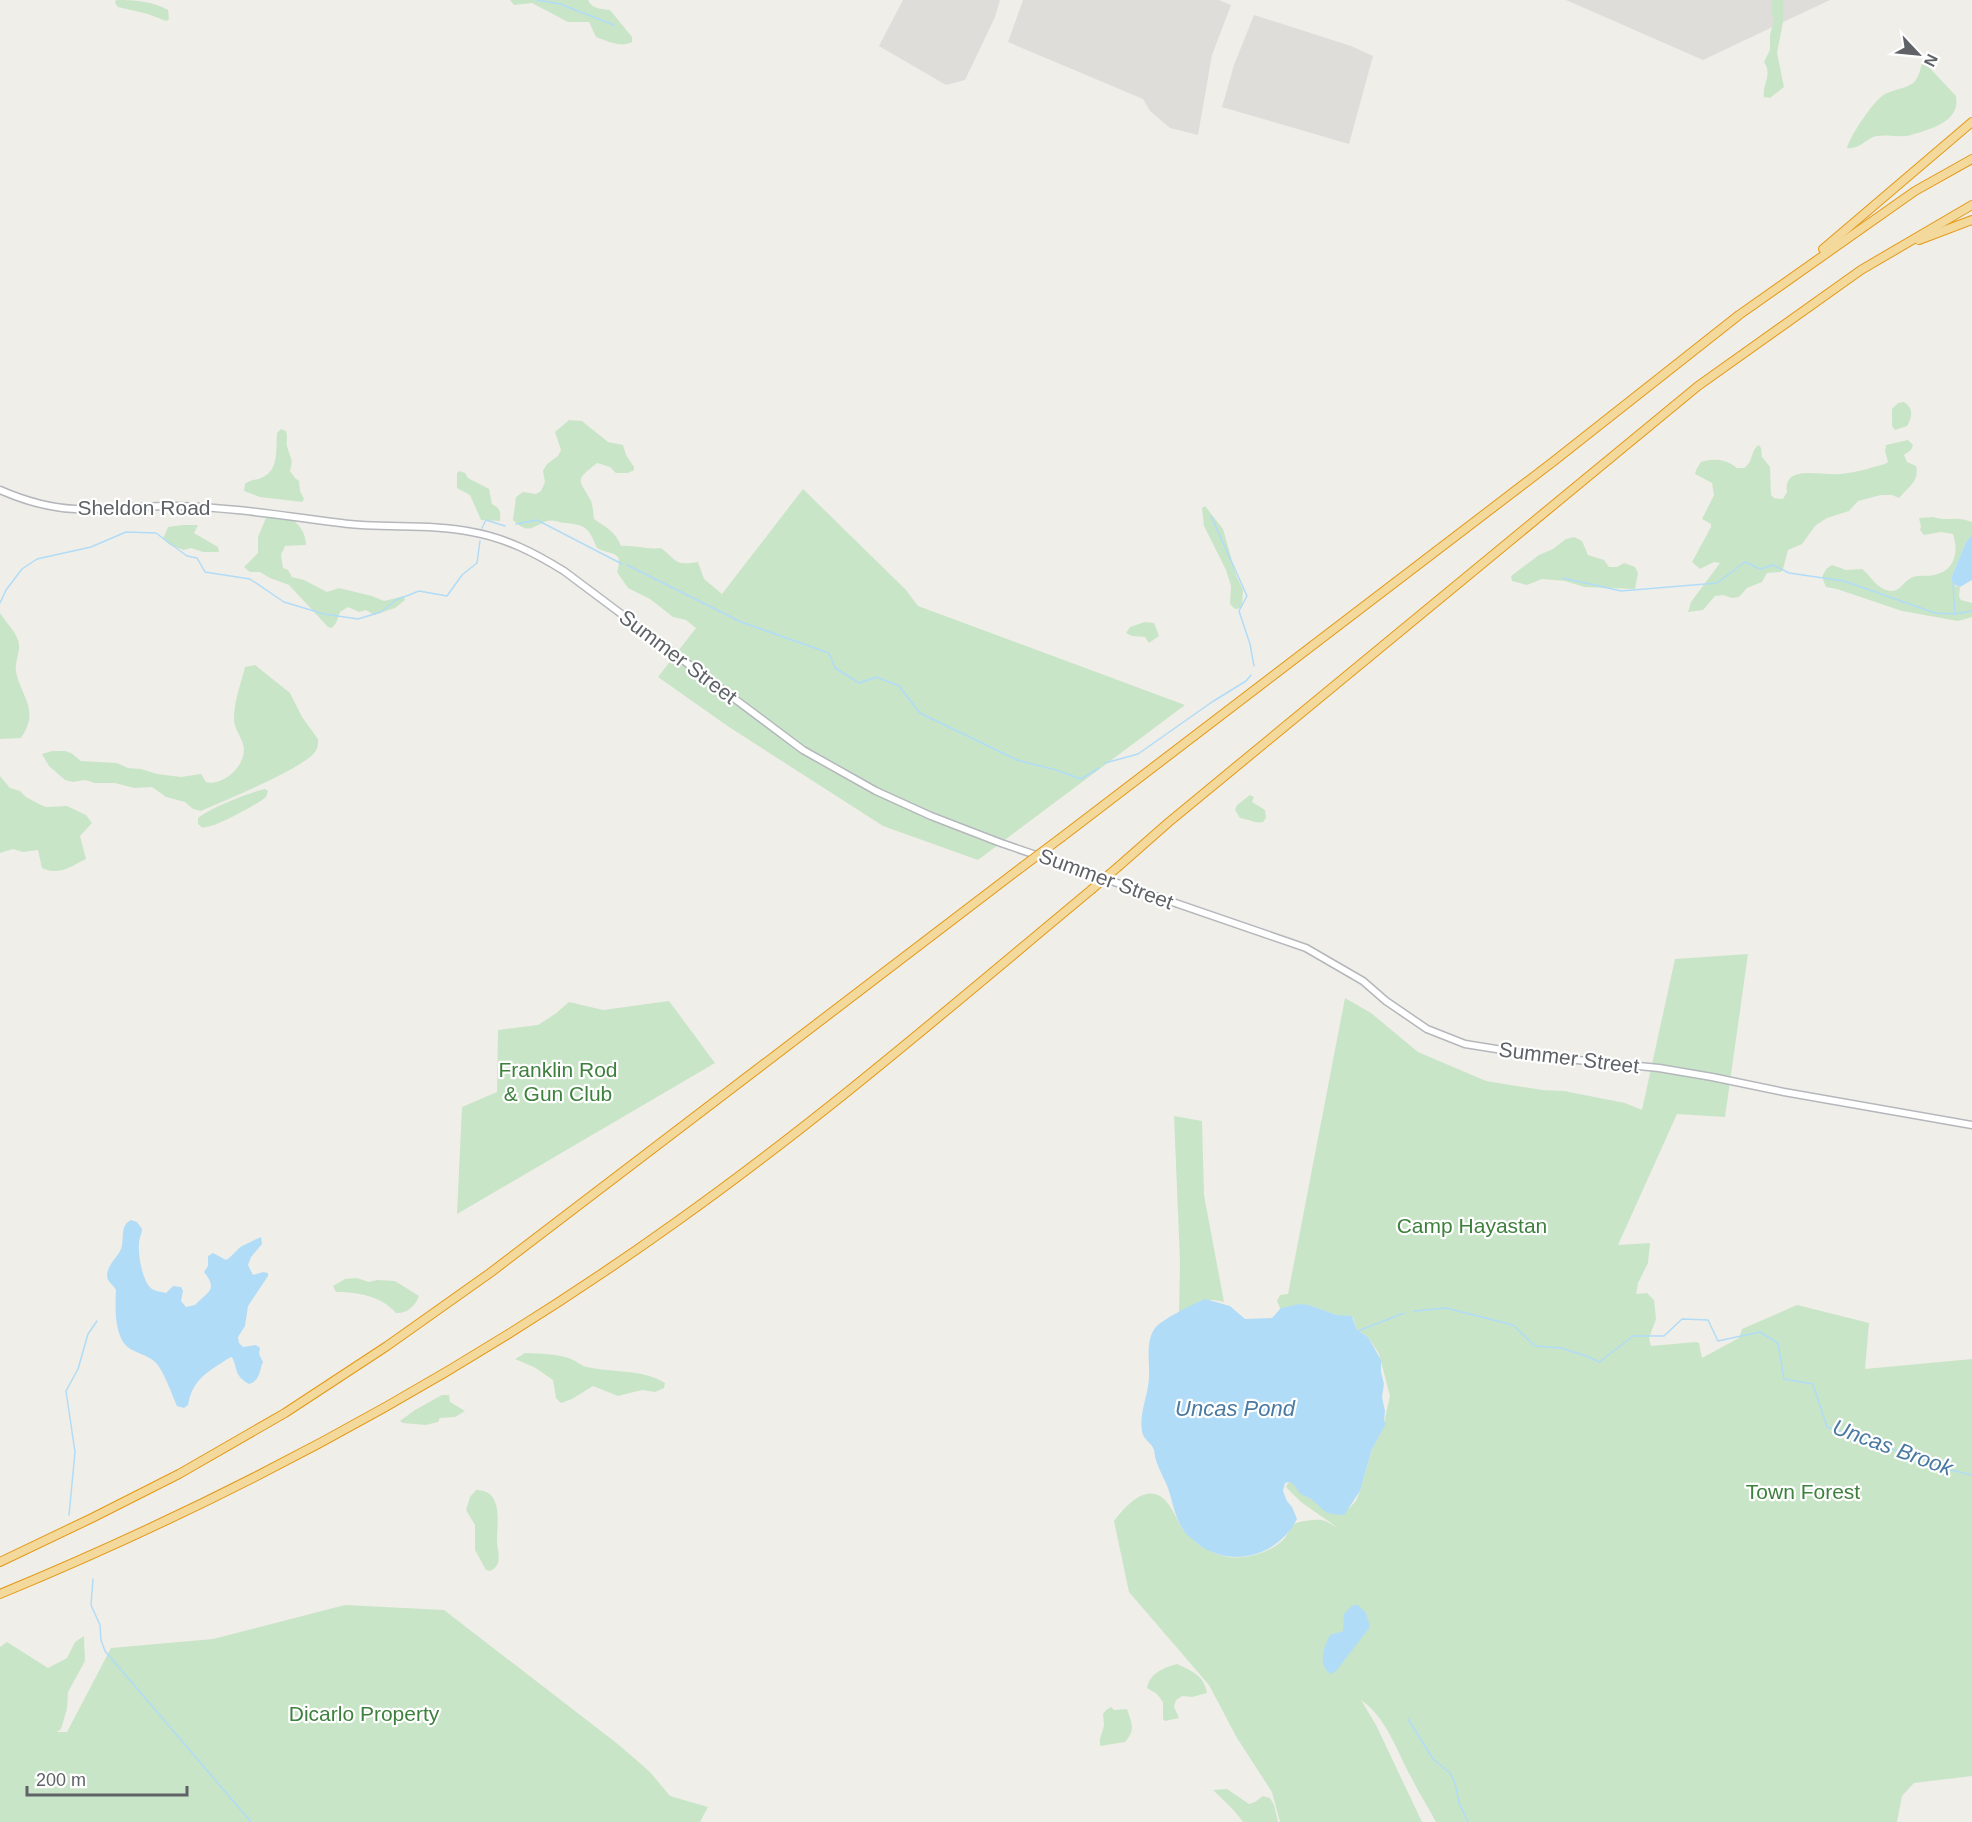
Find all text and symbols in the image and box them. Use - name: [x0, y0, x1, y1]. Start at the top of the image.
- north arrow: [1888, 24, 1948, 84]
- text: N: [1921, 51, 1941, 69]
- street label: Sheldon Road: [77, 496, 211, 519]
- street label: Summer Street: [615, 605, 742, 708]
- street label: Summer Street: [1036, 844, 1177, 914]
- street label: Summer Street: [1498, 1037, 1641, 1078]
- park label: Franklin Rod & Gun Club: [498, 1058, 618, 1105]
- park label: Camp Hayastan: [1397, 1214, 1547, 1237]
- water label: Uncas Pond: [1175, 1396, 1296, 1421]
- water label: Uncas Brook: [1829, 1414, 1957, 1481]
- park label: Town Forest: [1746, 1480, 1860, 1503]
- park label: Dicarlo Property: [289, 1702, 440, 1725]
- scale bar: [27, 1759, 188, 1797]
- text: 200 m: [36, 1770, 86, 1790]

